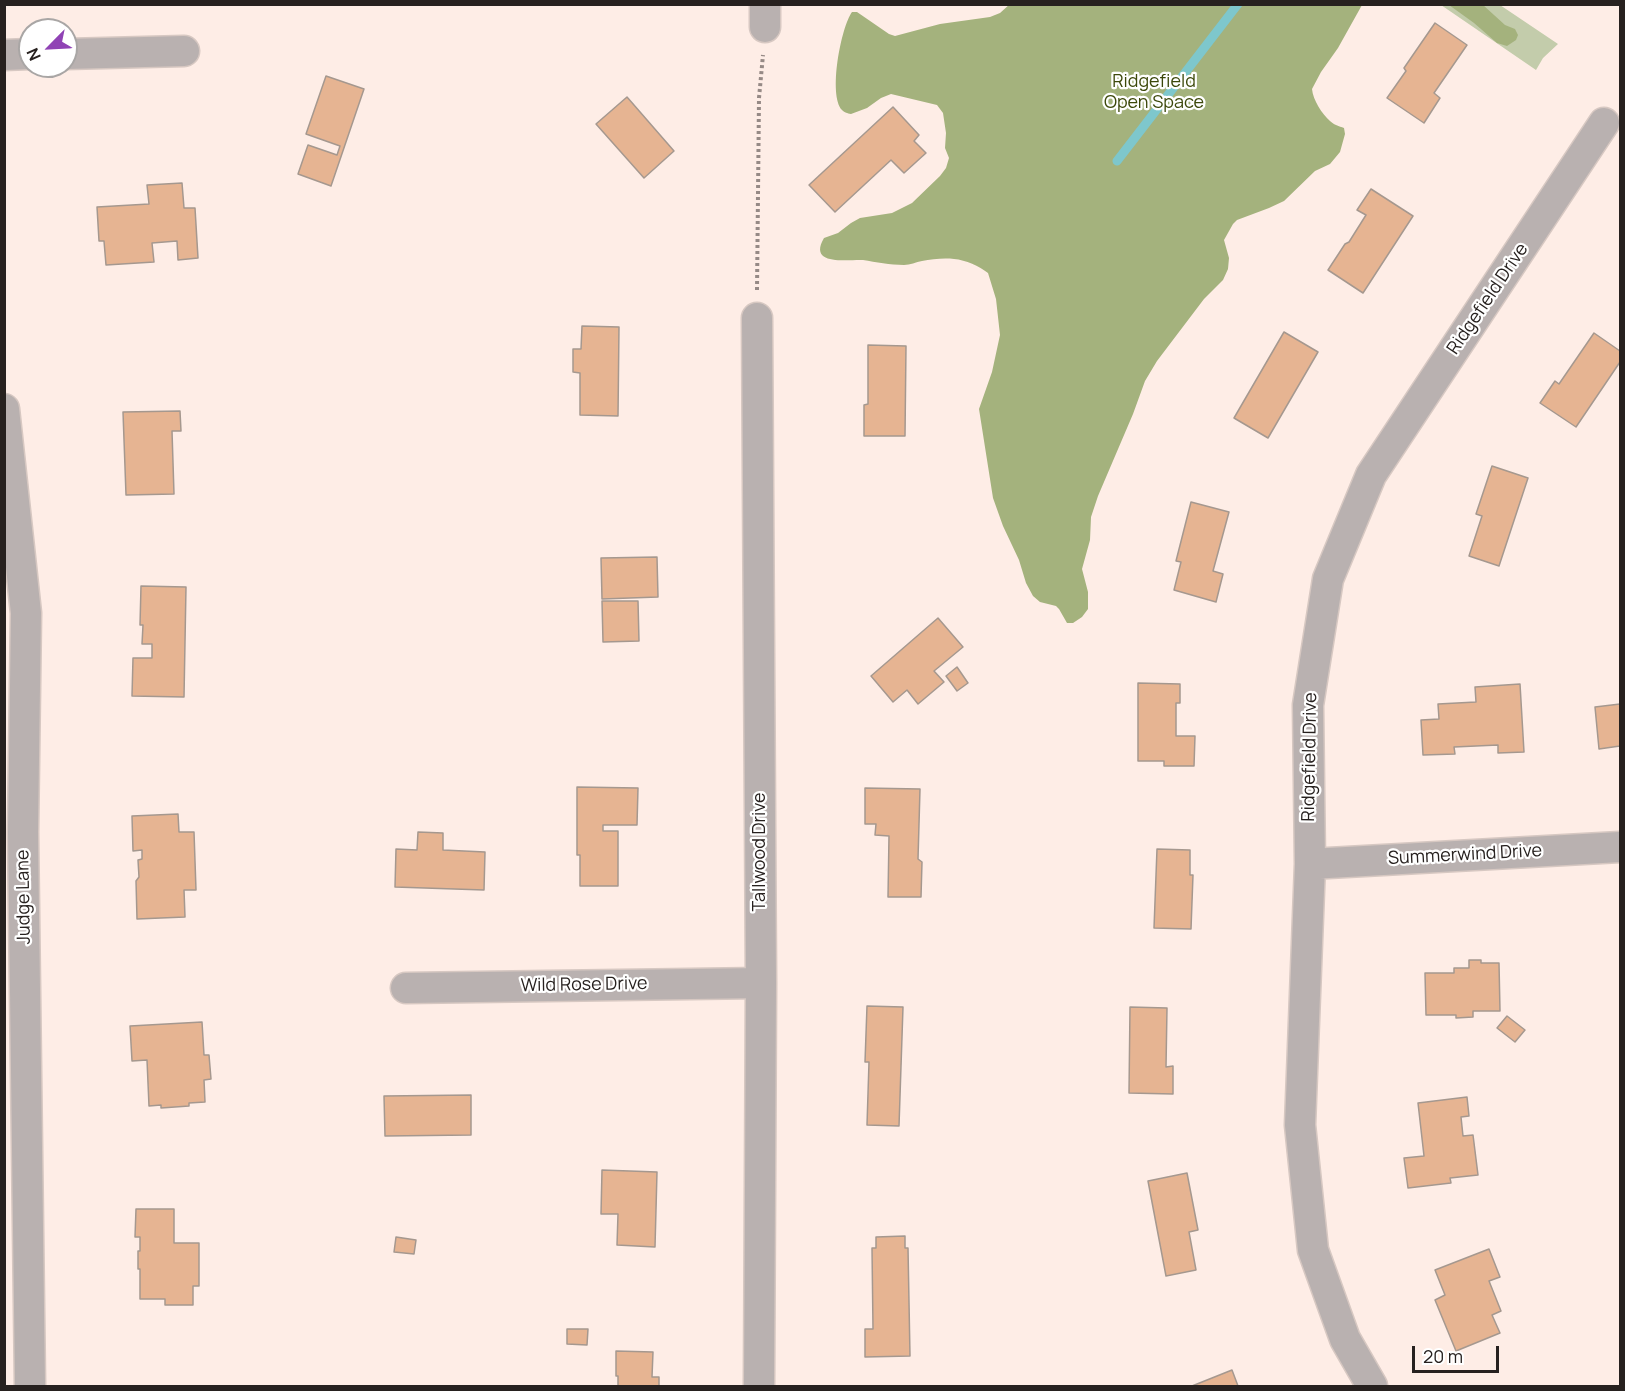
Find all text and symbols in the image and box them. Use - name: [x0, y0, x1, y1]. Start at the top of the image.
- north arrow: [18, 18, 78, 78]
- text: N: [21, 45, 46, 64]
- park label: Ridgefield Open Space: [1104, 71, 1204, 113]
- street label: Ridgefield Drive: [1443, 239, 1533, 359]
- street label: Ridgefield Drive: [1298, 692, 1322, 822]
- street label: Tallwood Drive: [749, 793, 771, 911]
- street label: Summerwind Drive: [1387, 840, 1543, 870]
- street label: Judge Lane: [12, 849, 36, 945]
- street label: Wild Rose Drive: [520, 973, 648, 997]
- scale bar: [1415, 1334, 1502, 1372]
- text: 20 m: [1423, 1344, 1463, 1368]

